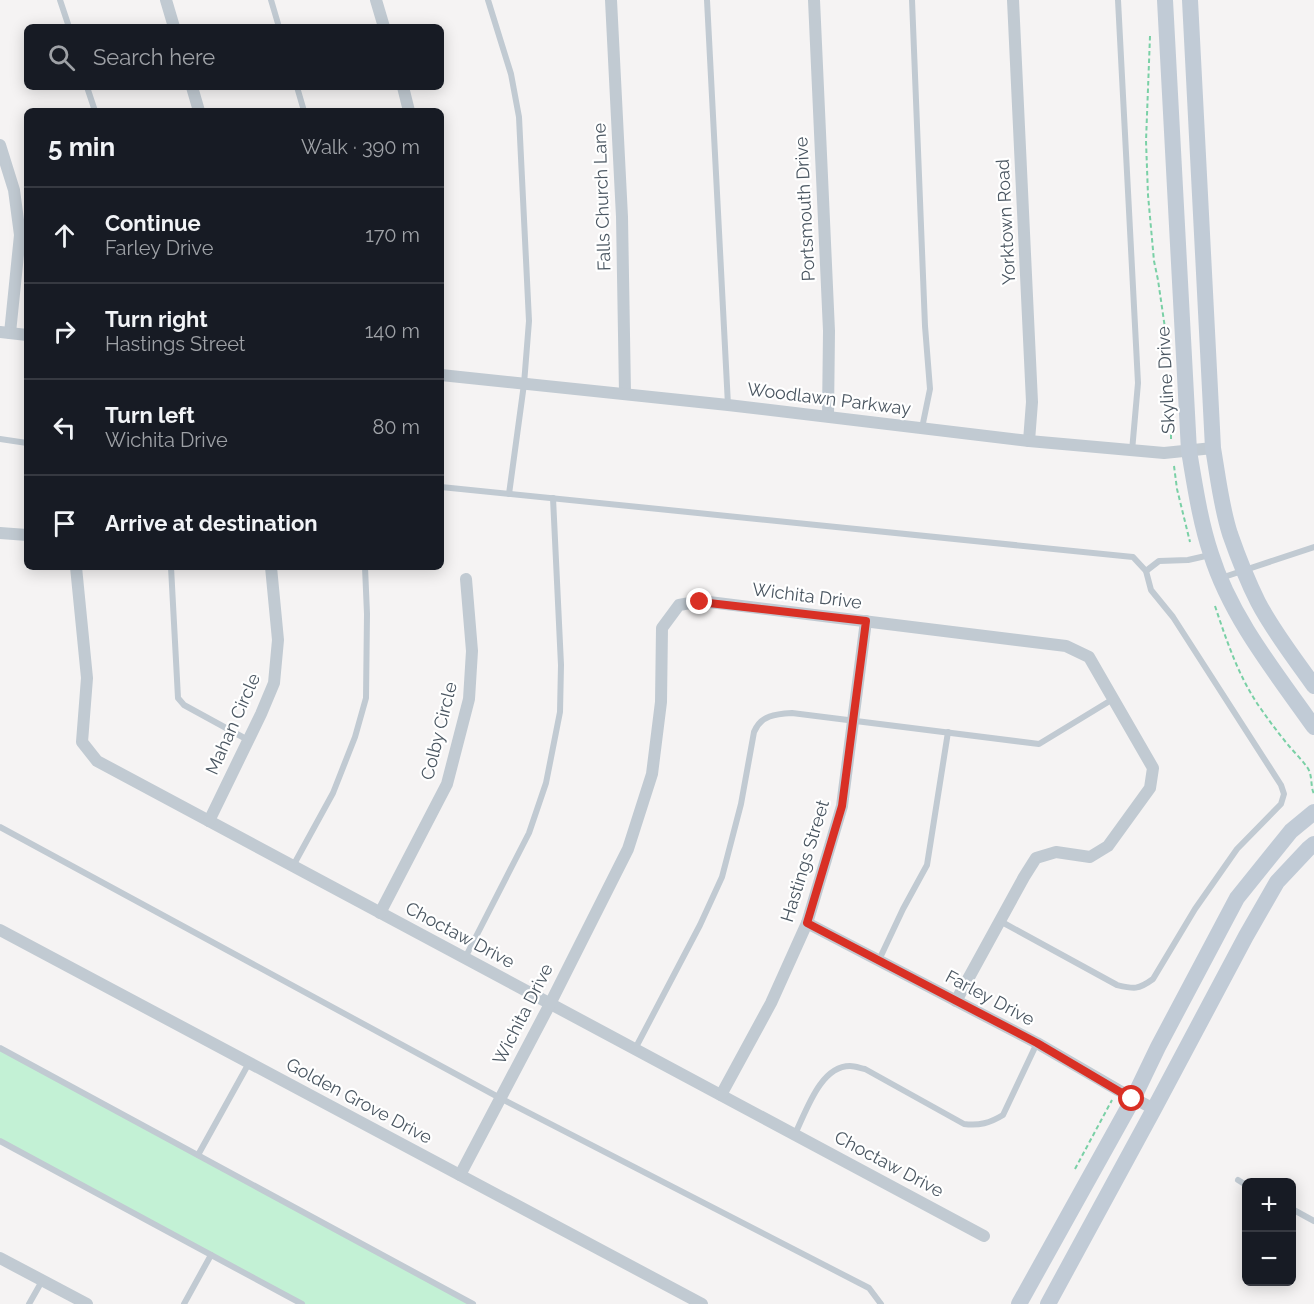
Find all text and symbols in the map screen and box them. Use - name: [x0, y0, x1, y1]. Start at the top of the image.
- search box: [24, 24, 444, 90]
- icon: search: [45, 41, 78, 74]
- text: Search here: [93, 44, 215, 70]
- street label: Falls Church Lane: [588, 122, 615, 271]
- text: 5 min: [48, 132, 115, 162]
- text: Walk · 390 m: [301, 135, 420, 159]
- street label: Portsmouth Drive: [790, 136, 819, 282]
- street label: Yorktown Road: [992, 159, 1019, 285]
- text: Continue: [105, 210, 201, 236]
- icon: ahead: [48, 219, 81, 252]
- text: 170 m: [365, 223, 420, 247]
- text: Farley Drive: [105, 236, 213, 260]
- text: Turn right: [105, 306, 208, 332]
- icon: right: [48, 315, 81, 348]
- text: 140 m: [365, 319, 420, 343]
- street label: Skyline Drive: [1152, 325, 1179, 434]
- text: Hastings Street: [105, 332, 246, 356]
- street label: Woodlawn Parkway: [746, 378, 912, 419]
- text: Turn left: [105, 402, 195, 428]
- icon: left: [48, 411, 81, 444]
- text: 80 m: [372, 415, 420, 439]
- text: Wichita Drive: [105, 428, 228, 452]
- icon: arrive: [48, 507, 81, 540]
- text: Arrive at destination: [105, 510, 318, 536]
- street label: Wichita Drive: [751, 578, 864, 613]
- route end: [686, 588, 712, 614]
- street label: Mahan Circle: [201, 670, 264, 778]
- street label: Colby Circle: [416, 679, 461, 782]
- street label: Hastings Street: [776, 797, 833, 924]
- street label: Choctaw Drive: [402, 897, 519, 972]
- street label: Wichita Drive: [488, 959, 557, 1068]
- street label: Farley Drive: [942, 965, 1039, 1030]
- street label: Golden Grove Drive: [283, 1053, 436, 1148]
- route start: [1118, 1085, 1144, 1111]
- street label: Choctaw Drive: [831, 1126, 948, 1201]
- map controls: [1242, 1178, 1296, 1286]
- button: +: [1242, 1178, 1296, 1232]
- button: −: [1242, 1232, 1296, 1286]

